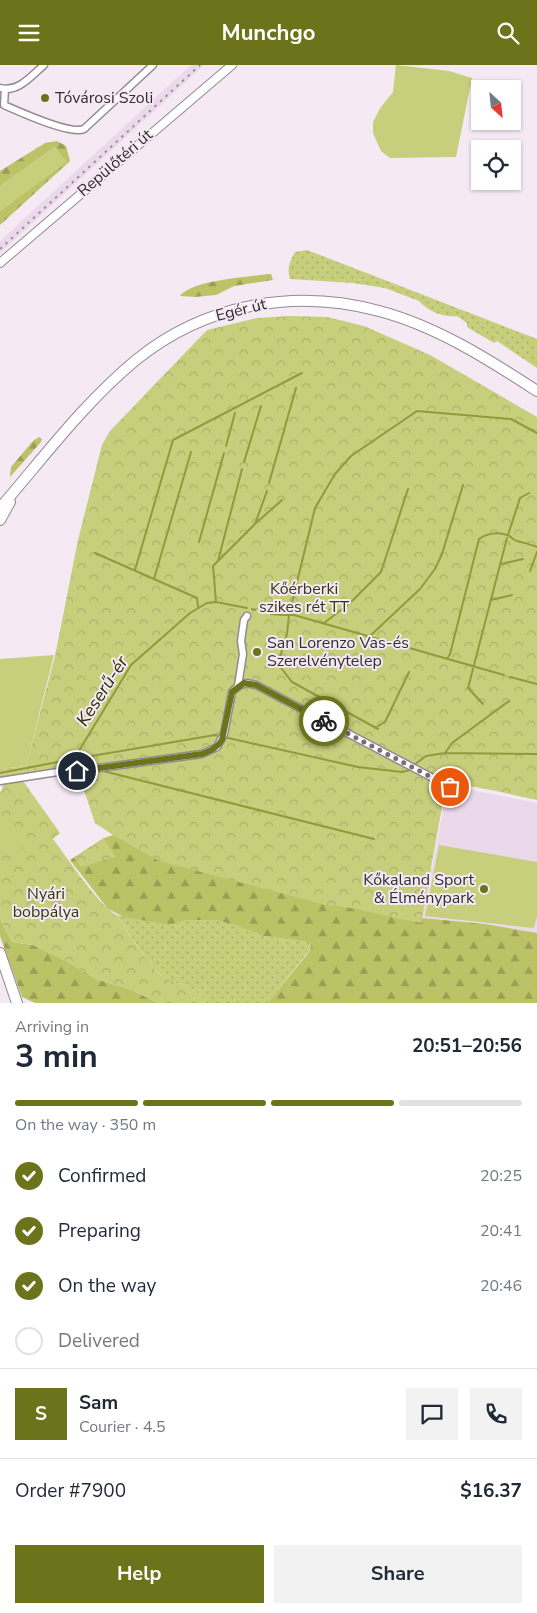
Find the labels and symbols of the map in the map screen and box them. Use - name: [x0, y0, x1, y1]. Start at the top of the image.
- north arrow: [471, 80, 521, 130]
- place label: Tóvárosi Szoli: [55, 87, 153, 109]
- marker: Tóvárosi Szoli: [39, 92, 51, 104]
- street label: Repülőtéri út: [73, 124, 158, 202]
- street label: Egér út: [213, 293, 269, 327]
- park label: Kőérberki szikes rét TT: [259, 578, 349, 618]
- place label: San Lorenzo Vas-és Szerelvénytelep: [267, 632, 409, 672]
- marker: San Lorenzo Vas-és Szerelvénytelep: [251, 646, 263, 658]
- water label: Keserű-ér: [70, 651, 134, 731]
- courier: [299, 696, 349, 746]
- pin: [56, 750, 98, 792]
- pin: [429, 766, 471, 808]
- place label: Kőkaland Sport & Élménypark: [363, 869, 475, 909]
- park label: Nyári bobpálya: [13, 883, 79, 923]
- marker: Kőkaland Sport & Élménypark: [478, 883, 490, 895]

